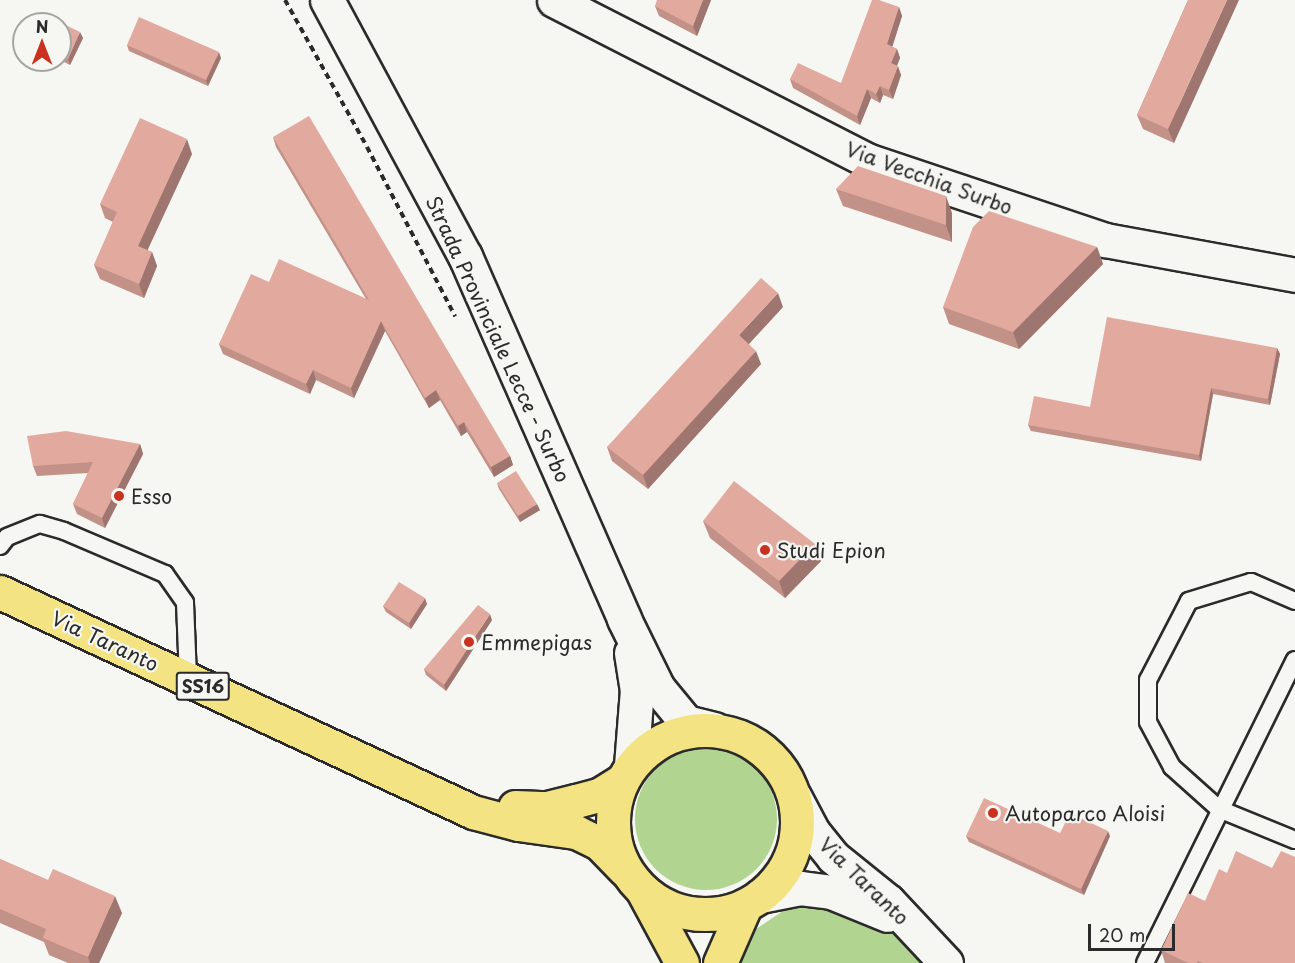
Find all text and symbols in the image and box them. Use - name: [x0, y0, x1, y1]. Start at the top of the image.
- north arrow: [12, 12, 72, 72]
- text: N: [36, 14, 48, 38]
- street label: Via Vecchia Surbo: [843, 137, 1015, 219]
- street label: Strada Provinciale Lecce - Surbo: [421, 191, 575, 487]
- place label: Esso: [131, 484, 172, 508]
- marker: Esso: [112, 489, 126, 503]
- place label: Studi Epion: [777, 538, 886, 562]
- marker: Studi Epion: [758, 543, 772, 557]
- street label: Via Taranto: [49, 606, 161, 676]
- place label: Emmepigas: [481, 630, 592, 654]
- marker: Emmepigas: [462, 635, 476, 649]
- road number: SS16: [174, 671, 232, 701]
- place label: Autoparco Aloisi: [1005, 801, 1165, 825]
- marker: Autoparco Aloisi: [986, 806, 1000, 820]
- street label: Via Taranto: [815, 833, 913, 929]
- scale bar: [1091, 912, 1178, 950]
- text: 20 m: [1099, 921, 1145, 948]

